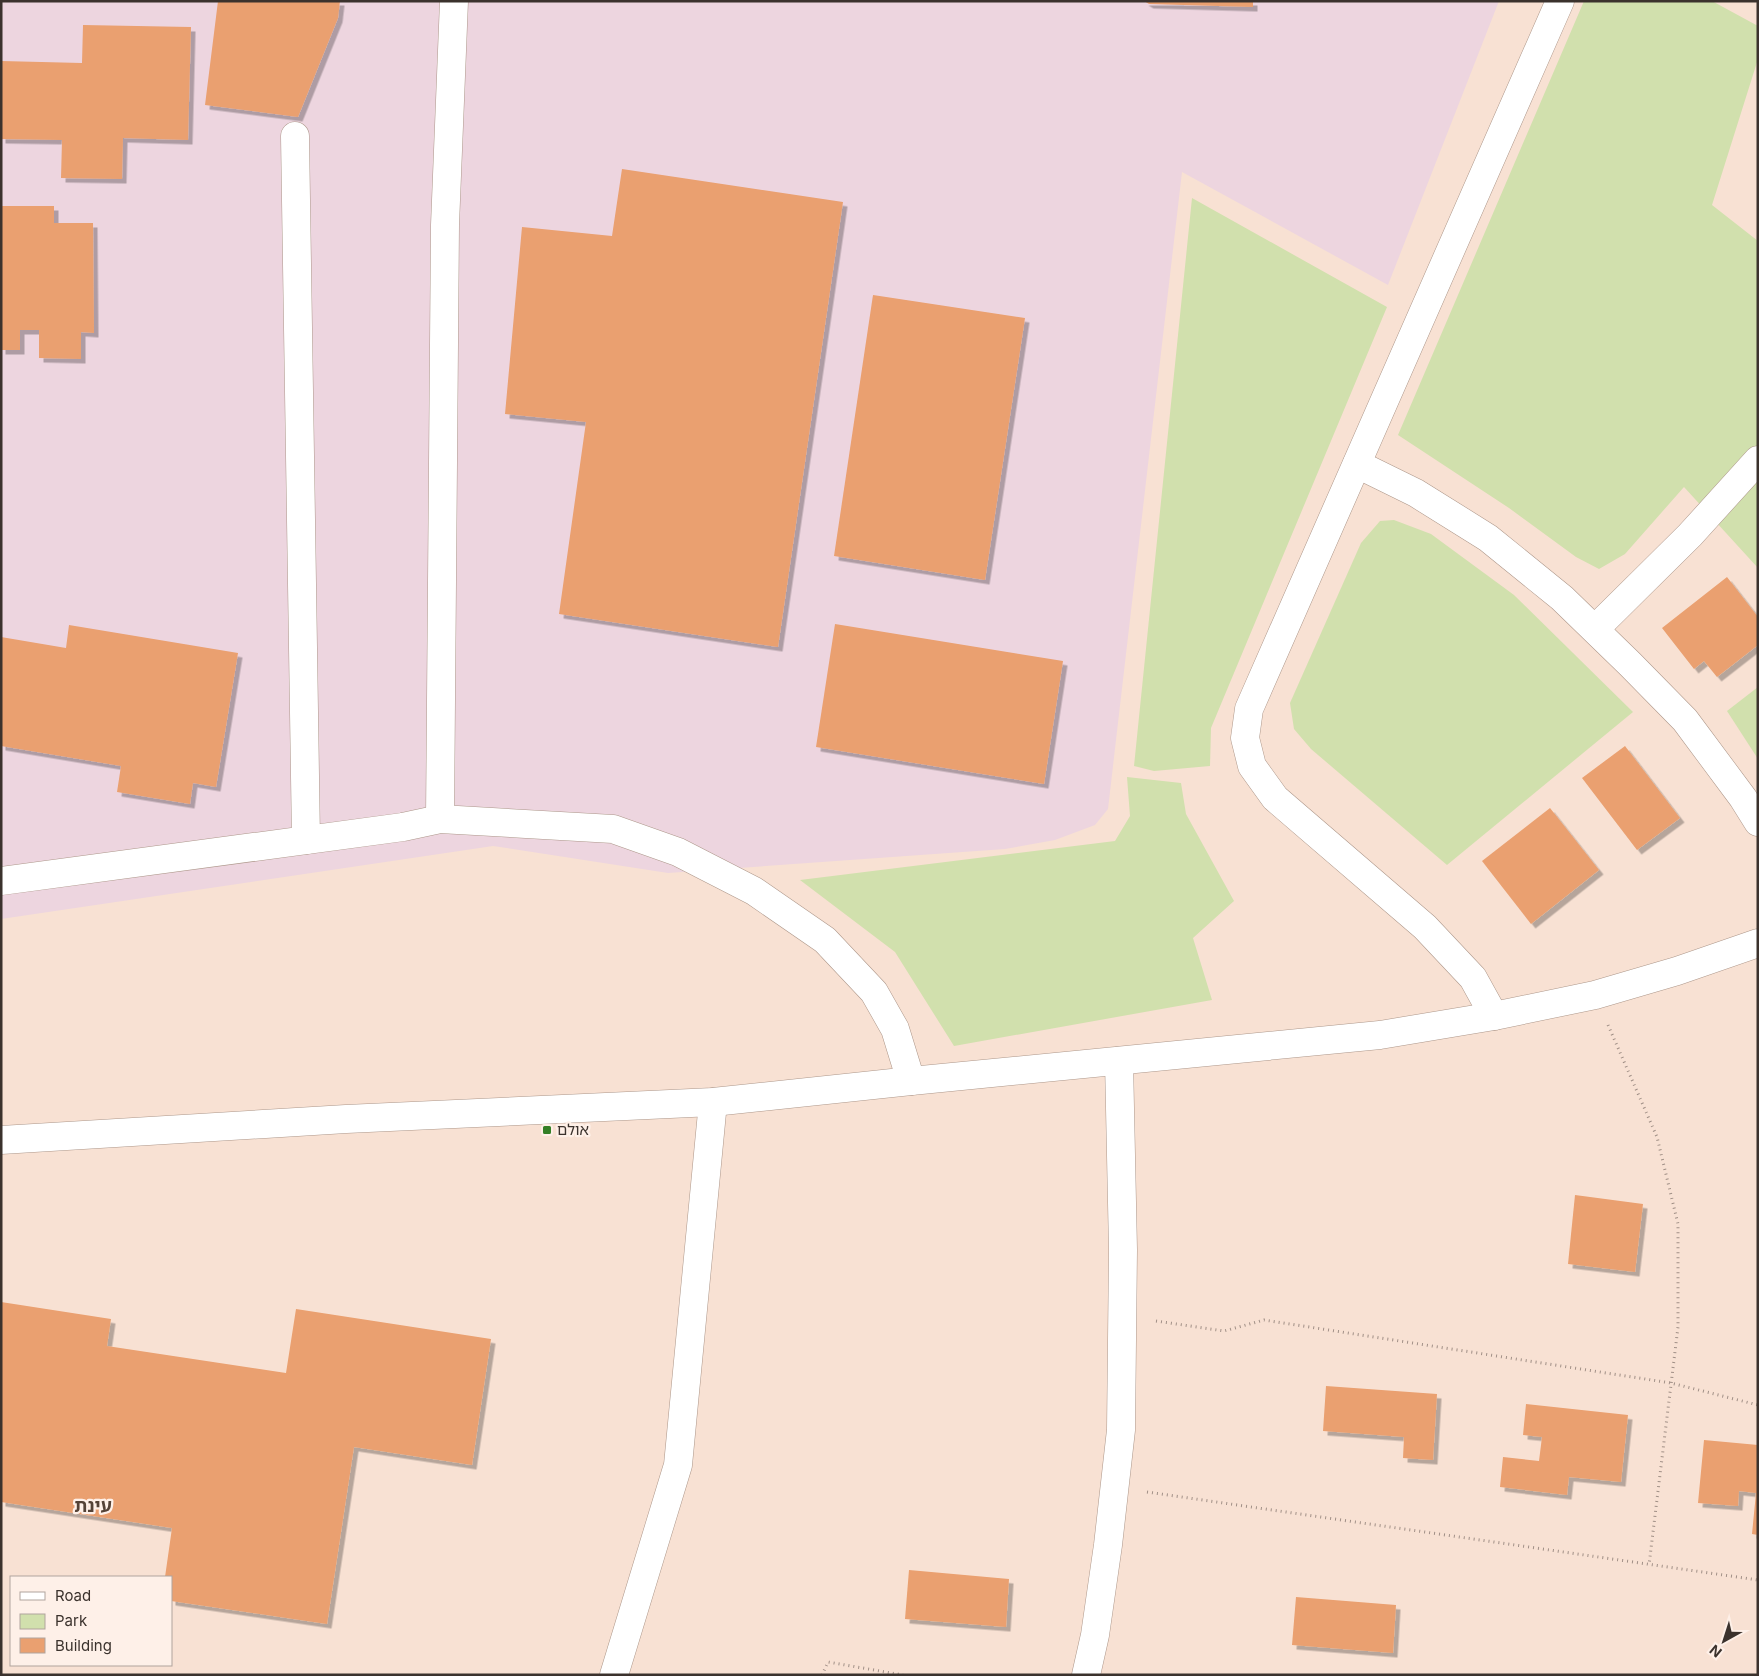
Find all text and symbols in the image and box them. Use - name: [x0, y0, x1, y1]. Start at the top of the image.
- place label: אולם: [557, 1120, 589, 1139]
- marker: אולם: [541, 1124, 553, 1136]
- district label: עינת: [74, 1495, 112, 1516]
- legend: [10, 1576, 172, 1666]
- text: Road: [55, 1586, 91, 1605]
- text: Park: [55, 1611, 88, 1630]
- north arrow: [1699, 1616, 1749, 1666]
- text: Building: [55, 1636, 112, 1655]
- text: N: [1706, 1642, 1725, 1661]

